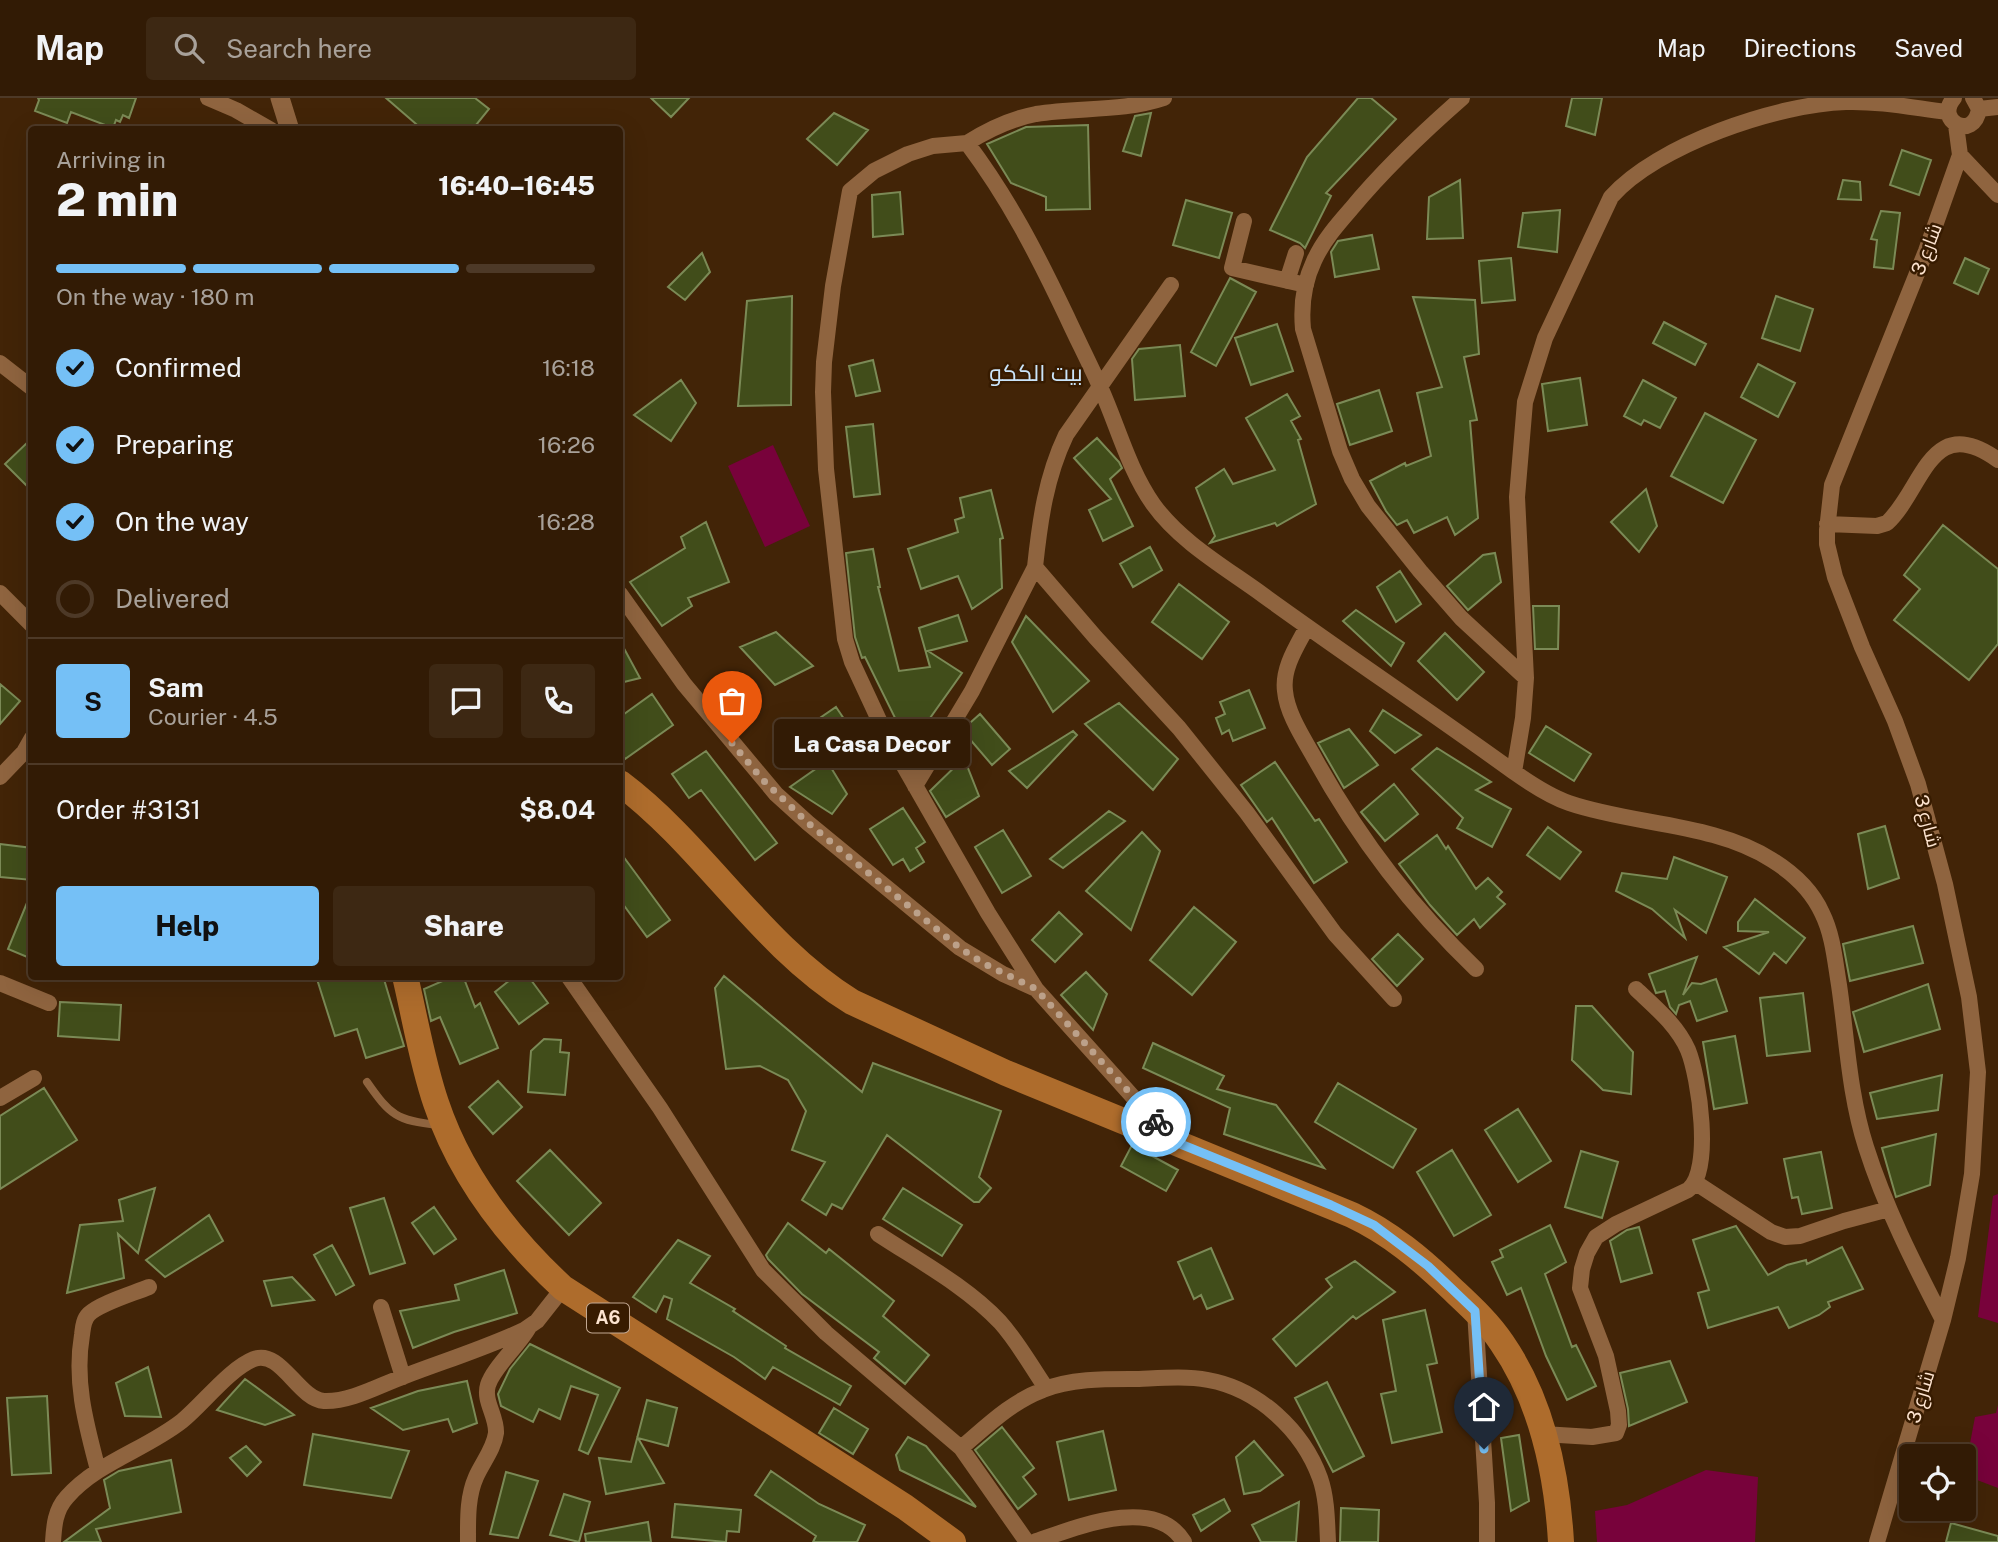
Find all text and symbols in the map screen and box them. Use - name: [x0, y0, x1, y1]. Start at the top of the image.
- search box: [146, 17, 636, 80]
- text: Map: [35, 29, 104, 67]
- icon: search: [170, 29, 208, 67]
- text: Search here: [226, 33, 372, 64]
- text: Map: [1657, 34, 1706, 62]
- text: Directions: [1744, 34, 1856, 62]
- text: Saved: [1894, 34, 1963, 62]
- text: Arriving in: [56, 146, 166, 173]
- text: 16:40–16:45: [438, 170, 595, 201]
- text: 2 min: [56, 172, 178, 226]
- street label: شارع 3: [1906, 220, 1949, 279]
- text: On the way · 180 m: [56, 283, 254, 310]
- icon: check: [56, 349, 94, 387]
- text: Confirmed: [115, 352, 242, 383]
- text: 16:18: [542, 354, 595, 381]
- district label: بيت الككو: [989, 359, 1083, 386]
- icon: check: [56, 426, 94, 464]
- text: Preparing: [115, 429, 234, 460]
- text: 16:26: [538, 431, 595, 458]
- icon: check: [56, 503, 94, 541]
- text: On the way: [115, 506, 249, 537]
- text: 16:28: [537, 508, 595, 535]
- text: Delivered: [115, 583, 230, 614]
- button: chat: [429, 664, 503, 738]
- button: phone: [521, 664, 595, 738]
- pin: [702, 671, 762, 743]
- text: Sam: [148, 672, 204, 703]
- icon: bag: [713, 682, 751, 720]
- text: S: [84, 686, 102, 717]
- text: Courier · 4.5: [148, 703, 278, 730]
- callout: La Casa Decor: [774, 718, 970, 768]
- text: La Casa Decor: [793, 730, 951, 757]
- street label: شارع 3: [1908, 792, 1946, 850]
- text: Order #3131: [56, 794, 201, 825]
- text: $8.04: [519, 794, 595, 825]
- button: Help: [56, 886, 319, 966]
- button: Share: [333, 886, 595, 966]
- courier: [1121, 1087, 1191, 1157]
- icon: bike: [1137, 1103, 1175, 1141]
- road number: A6: [587, 1303, 629, 1332]
- street label: شارع 3: [1902, 1368, 1941, 1427]
- pin: [1454, 1377, 1514, 1449]
- icon: home: [1465, 1388, 1503, 1426]
- map controls: [1899, 1444, 1976, 1521]
- button: locate: [1899, 1444, 1976, 1521]

